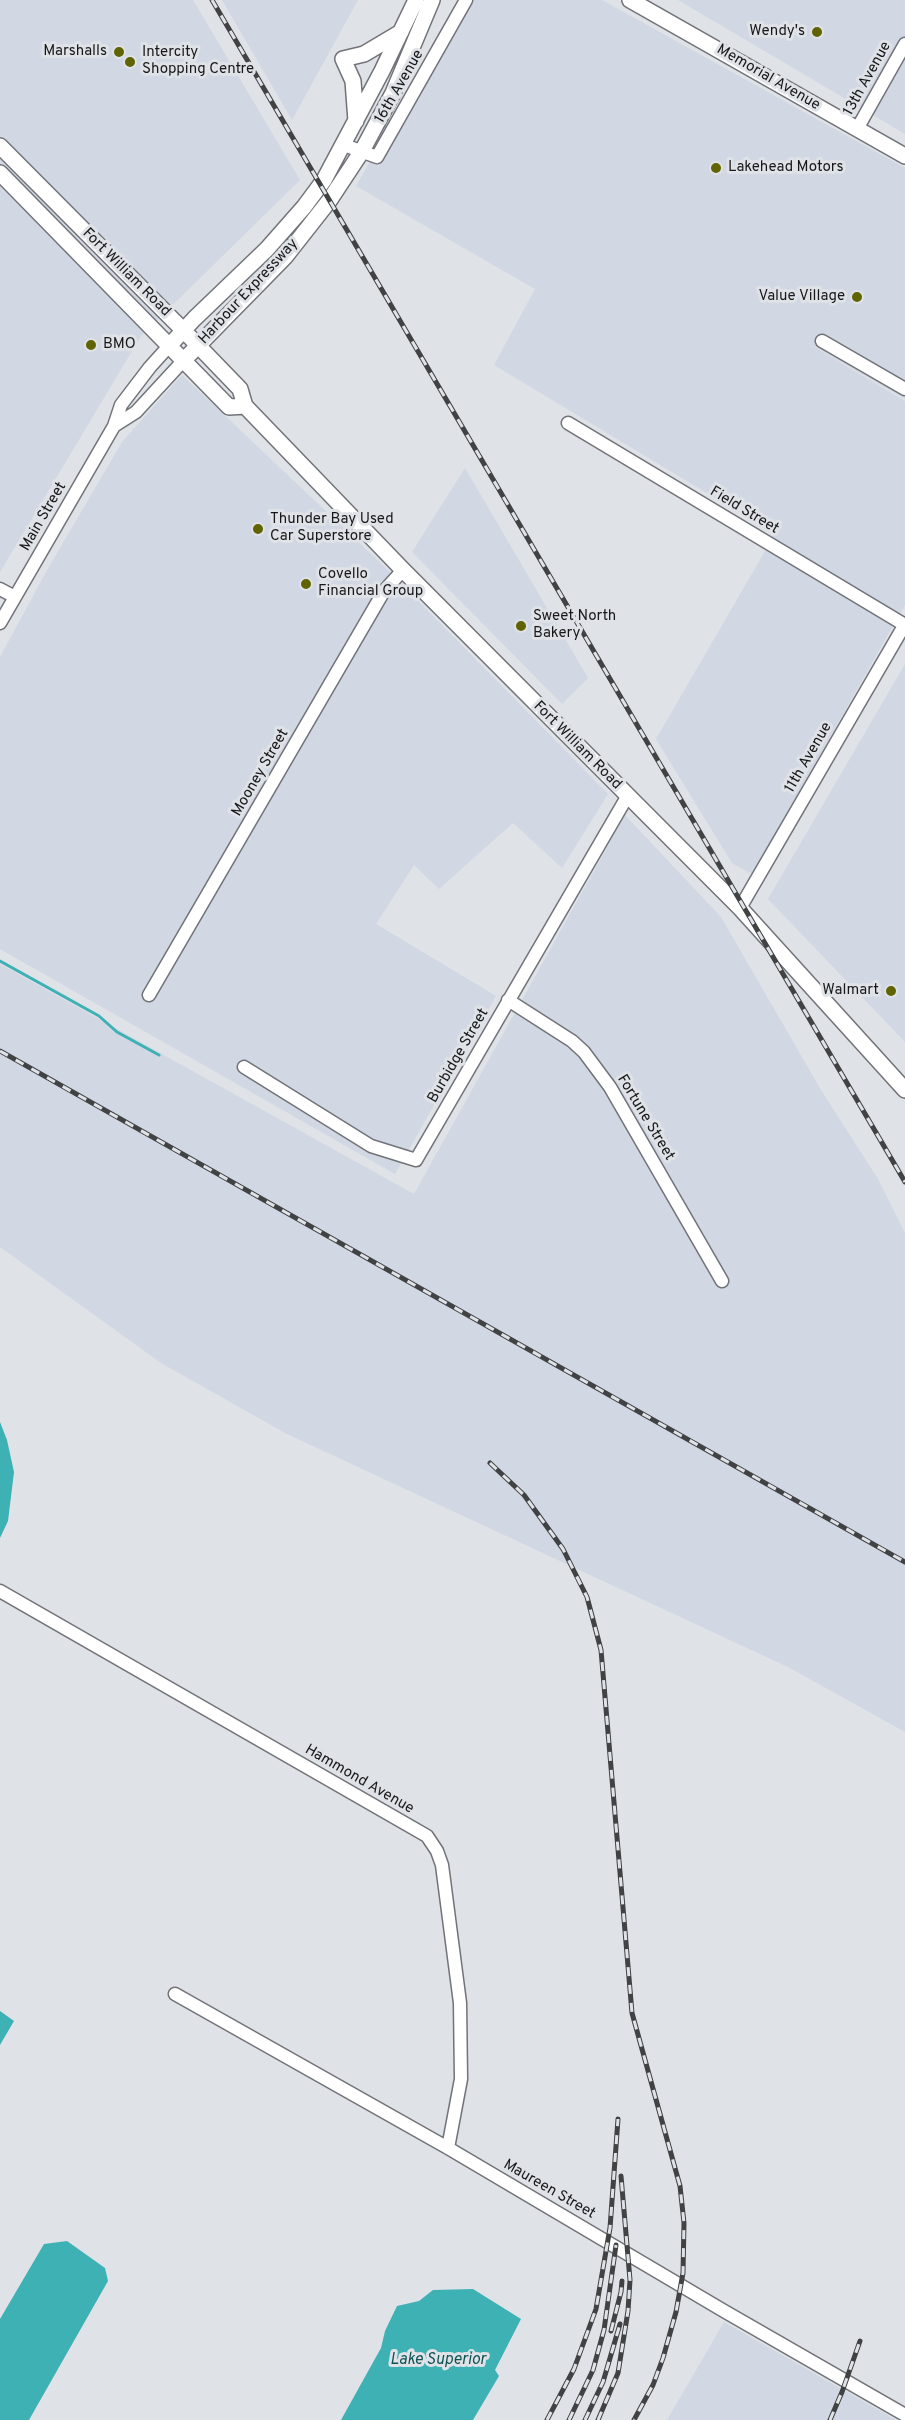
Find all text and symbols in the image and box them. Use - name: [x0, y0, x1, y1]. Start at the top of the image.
- place label: Wendy's: [749, 23, 805, 41]
- marker: Wendy's: [810, 25, 824, 39]
- street label: 13th Avenue: [840, 39, 896, 119]
- street label: Memorial Avenue: [713, 41, 823, 115]
- place label: Marshalls: [43, 43, 107, 61]
- place label: Intercity Shopping Centre: [142, 44, 254, 79]
- marker: Marshalls: [112, 45, 126, 59]
- street label: 16th Avenue: [372, 47, 428, 127]
- marker: Intercity Shopping Centre: [123, 55, 137, 69]
- place label: Lakehead Motors: [728, 159, 843, 177]
- marker: Lakehead Motors: [709, 161, 723, 175]
- street label: Fort William Road: [78, 225, 174, 321]
- street label: Harbour Expressway: [195, 235, 303, 349]
- place label: Value Village: [758, 288, 845, 306]
- marker: Value Village: [850, 290, 864, 304]
- place label: BMO: [103, 336, 136, 354]
- marker: BMO: [84, 338, 98, 352]
- street label: Main Street: [17, 479, 71, 555]
- street label: Field Street: [706, 483, 782, 539]
- place label: Thunder Bay Used Car Superstore: [270, 511, 394, 546]
- marker: Thunder Bay Used Car Superstore: [251, 522, 265, 536]
- place label: Covello Financial Group: [318, 566, 423, 601]
- marker: Covello Financial Group: [299, 577, 313, 591]
- place label: Sweet North Bakery: [533, 608, 616, 643]
- marker: Sweet North Bakery: [514, 619, 528, 633]
- street label: Fort William Road: [529, 698, 625, 794]
- street label: 11th Avenue: [782, 719, 836, 797]
- street label: Mooney Street: [229, 726, 293, 820]
- place label: Walmart: [822, 982, 879, 1000]
- marker: Walmart: [884, 984, 898, 998]
- street label: Burbidge Street: [425, 1006, 493, 1106]
- street label: Fortune Street: [612, 1072, 678, 1164]
- street label: Hammond Avenue: [301, 1741, 417, 1819]
- street label: Maureen Street: [500, 2156, 598, 2224]
- water label: Lake Superior: [390, 2351, 486, 2371]

